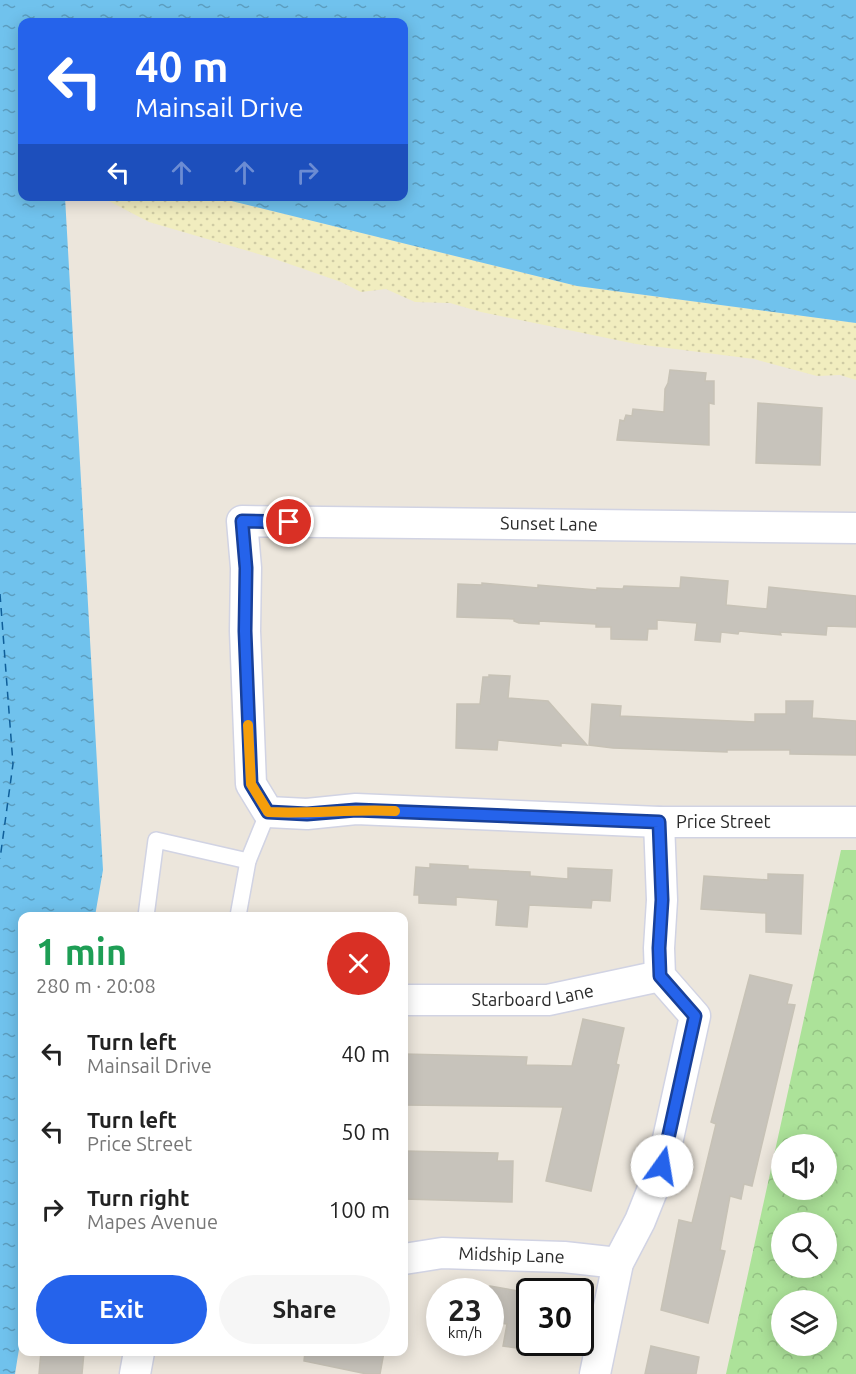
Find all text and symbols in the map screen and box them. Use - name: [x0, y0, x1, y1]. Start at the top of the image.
- icon: left: [36, 42, 114, 120]
- text: 40 m: [135, 43, 229, 90]
- text: Mainsail Drive: [135, 92, 304, 122]
- icon: left: [102, 156, 135, 189]
- icon: ahead: [165, 156, 198, 189]
- icon: ahead: [228, 156, 261, 189]
- icon: right: [291, 156, 324, 189]
- pin: [263, 496, 314, 547]
- icon: arrive: [272, 505, 305, 538]
- street label: Sunset Lane: [500, 512, 598, 534]
- street label: Price Street: [676, 811, 771, 831]
- text: 1 min: [36, 931, 127, 972]
- button: close: [327, 932, 390, 995]
- text: 280 m · 20:08: [36, 974, 156, 997]
- street label: Starboard Lane: [471, 979, 595, 1009]
- text: Turn left: [87, 1029, 177, 1054]
- icon: left: [36, 1037, 69, 1070]
- text: 40 m: [341, 1041, 390, 1066]
- text: Mainsail Drive: [87, 1054, 212, 1077]
- text: Turn left: [87, 1107, 177, 1132]
- icon: left: [36, 1115, 69, 1148]
- text: 50 m: [341, 1119, 390, 1144]
- text: Price Street: [87, 1132, 192, 1155]
- position arrow: [630, 1134, 694, 1198]
- map controls: [771, 1134, 837, 1356]
- button: sound: [771, 1134, 837, 1200]
- text: Turn right: [87, 1185, 189, 1210]
- icon: right: [36, 1193, 69, 1226]
- text: 100 m: [329, 1197, 390, 1222]
- text: Mapes Avenue: [87, 1210, 218, 1233]
- button: search: [771, 1212, 837, 1278]
- street label: Midship Lane: [458, 1243, 565, 1266]
- button: Exit: [36, 1275, 207, 1344]
- button: Share: [219, 1275, 390, 1344]
- speed limit sign: 30: [516, 1278, 594, 1356]
- button: layers: [771, 1290, 837, 1356]
- text: 23: [448, 1293, 482, 1327]
- text: km/h: [448, 1324, 482, 1341]

